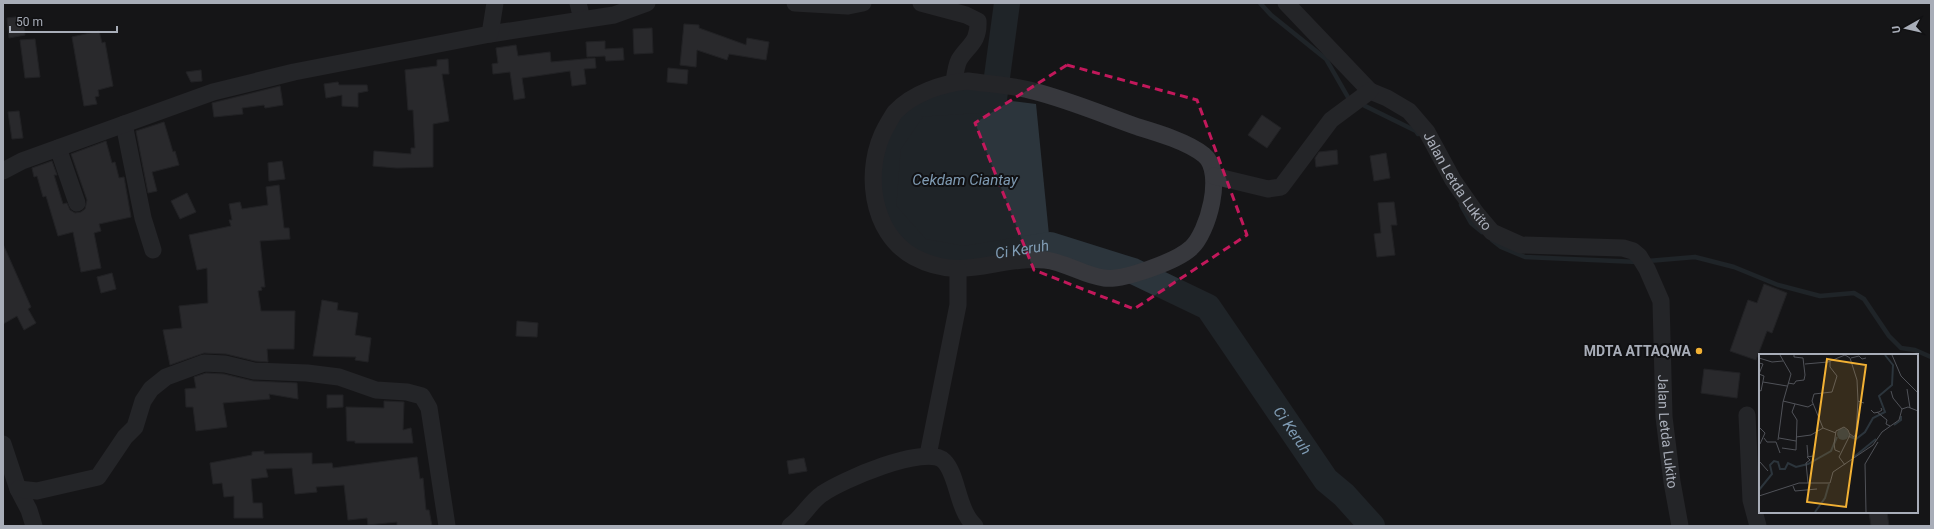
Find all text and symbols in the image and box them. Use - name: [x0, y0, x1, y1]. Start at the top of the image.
- scale bar: [10, 8, 117, 34]
- north arrow: [1886, 8, 1926, 48]
- text: 50 m: [16, 15, 43, 29]
- text: U: [1890, 25, 1904, 34]
- street label: Jalan Letda Lukito: [1420, 129, 1495, 233]
- water label: Cekdam Ciantay: [912, 171, 1019, 189]
- water label: Ci Keruh: [994, 236, 1050, 263]
- place label: MDTA ATTAQWA: [1584, 343, 1692, 359]
- marker: MDTA ATTAQWA: [1694, 346, 1704, 356]
- inset map: [1759, 354, 1918, 513]
- street label: Jalan Letda Lukito: [1655, 375, 1681, 490]
- water label: Ci Keruh: [1270, 403, 1315, 458]

